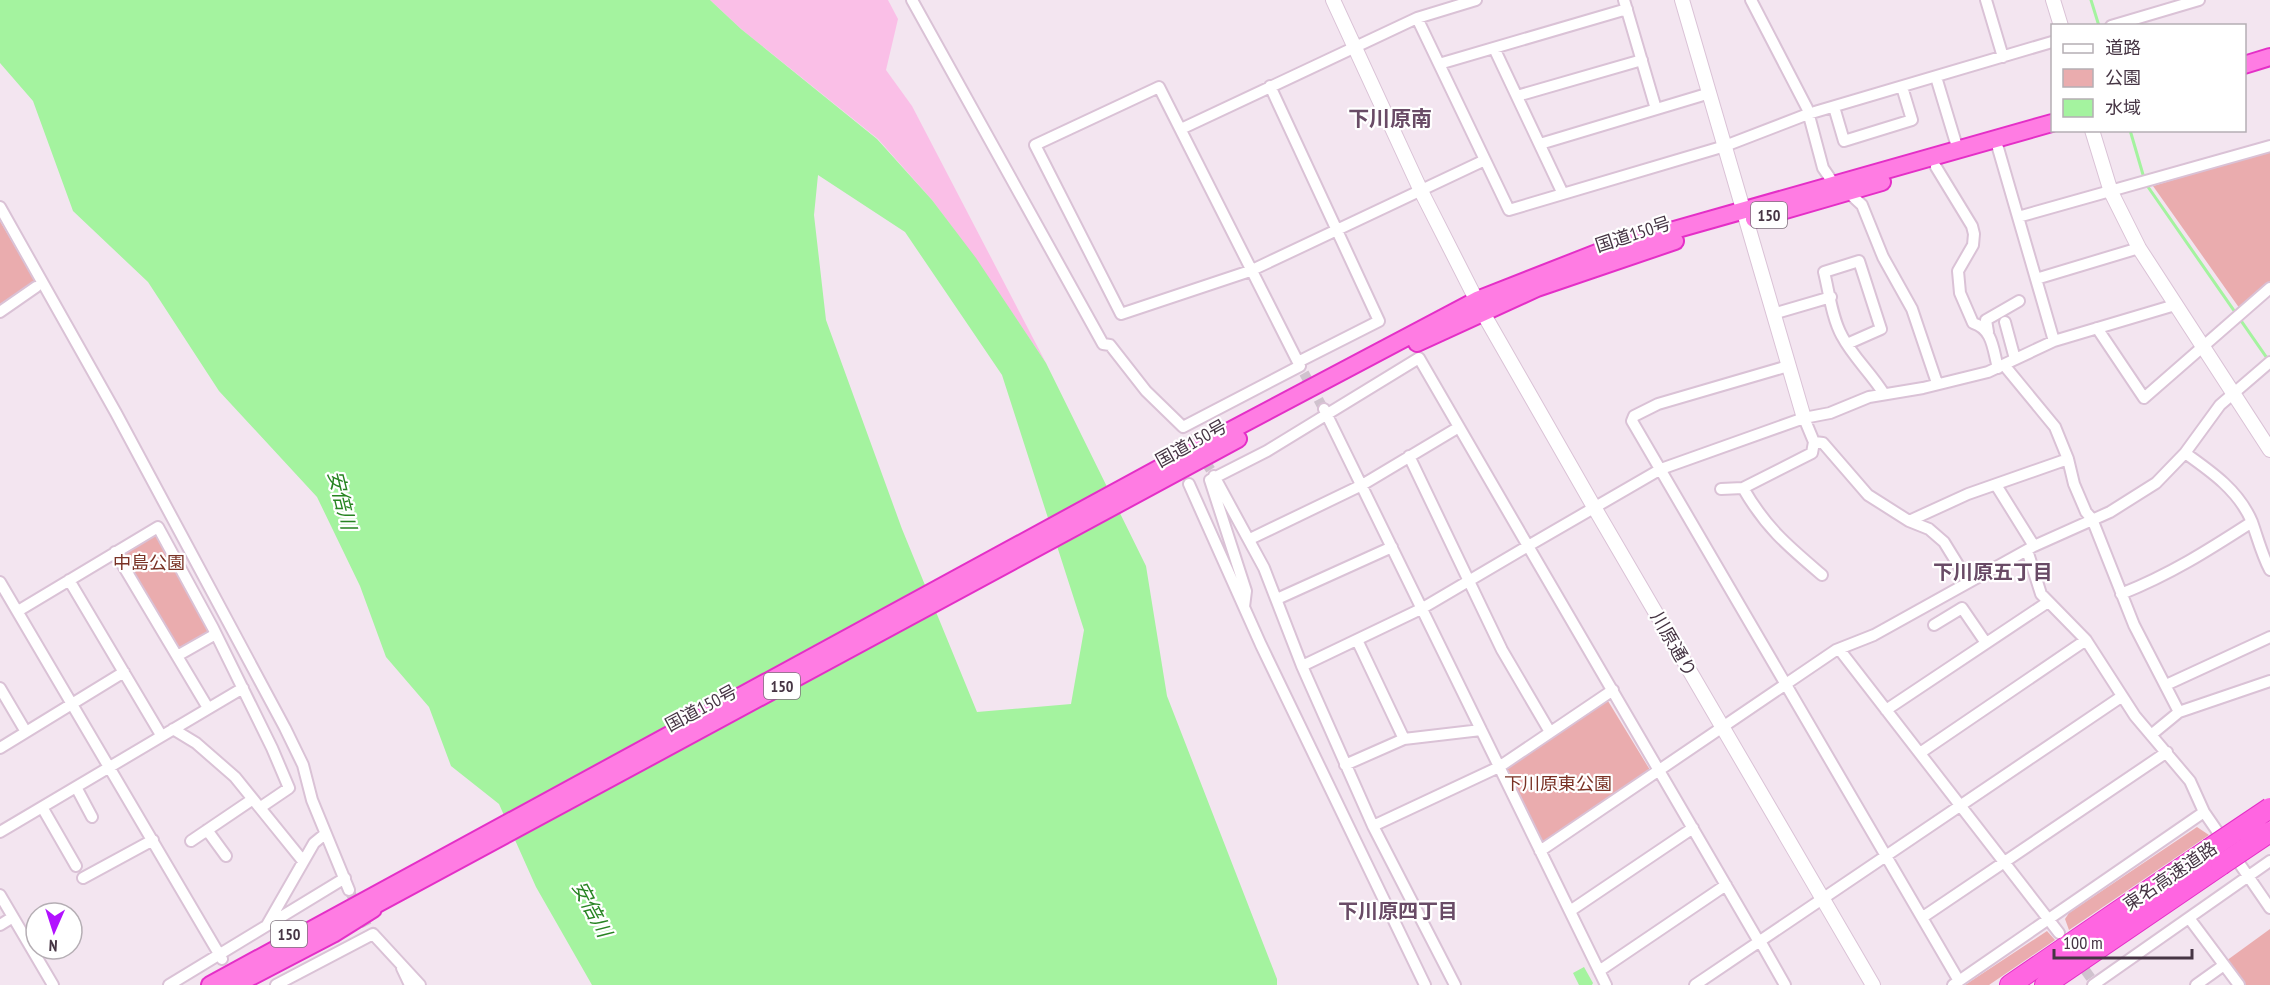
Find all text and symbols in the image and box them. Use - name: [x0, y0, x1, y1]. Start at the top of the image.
- legend: [2051, 24, 2246, 132]
- text: 道路: [2105, 36, 2141, 59]
- text: 公園: [2105, 66, 2141, 89]
- text: 水域: [2105, 96, 2141, 119]
- district label: 下川原南: [1348, 105, 1432, 132]
- road number: 150: [1751, 202, 1787, 228]
- street label: 国道150号: [1592, 211, 1674, 257]
- street label: 国道150号: [1151, 414, 1231, 472]
- water label: 安倍川: [322, 468, 362, 534]
- park label: 中島公園: [113, 551, 185, 574]
- district label: 下川原五丁目: [1933, 559, 2053, 585]
- street label: 川原通り: [1646, 607, 1702, 681]
- road number: 150: [764, 673, 800, 699]
- street label: 国道150号: [661, 679, 741, 737]
- park label: 下川原東公園: [1504, 772, 1612, 795]
- street label: 東名高速道路: [2119, 836, 2221, 916]
- water label: 安倍川: [566, 876, 619, 943]
- district label: 下川原四丁目: [1338, 898, 1458, 924]
- north arrow: [24, 901, 84, 961]
- road number: 150: [271, 921, 307, 947]
- scale bar: [2054, 922, 2192, 960]
- text: 100 m: [2063, 931, 2103, 954]
- text: N: [48, 936, 58, 956]

